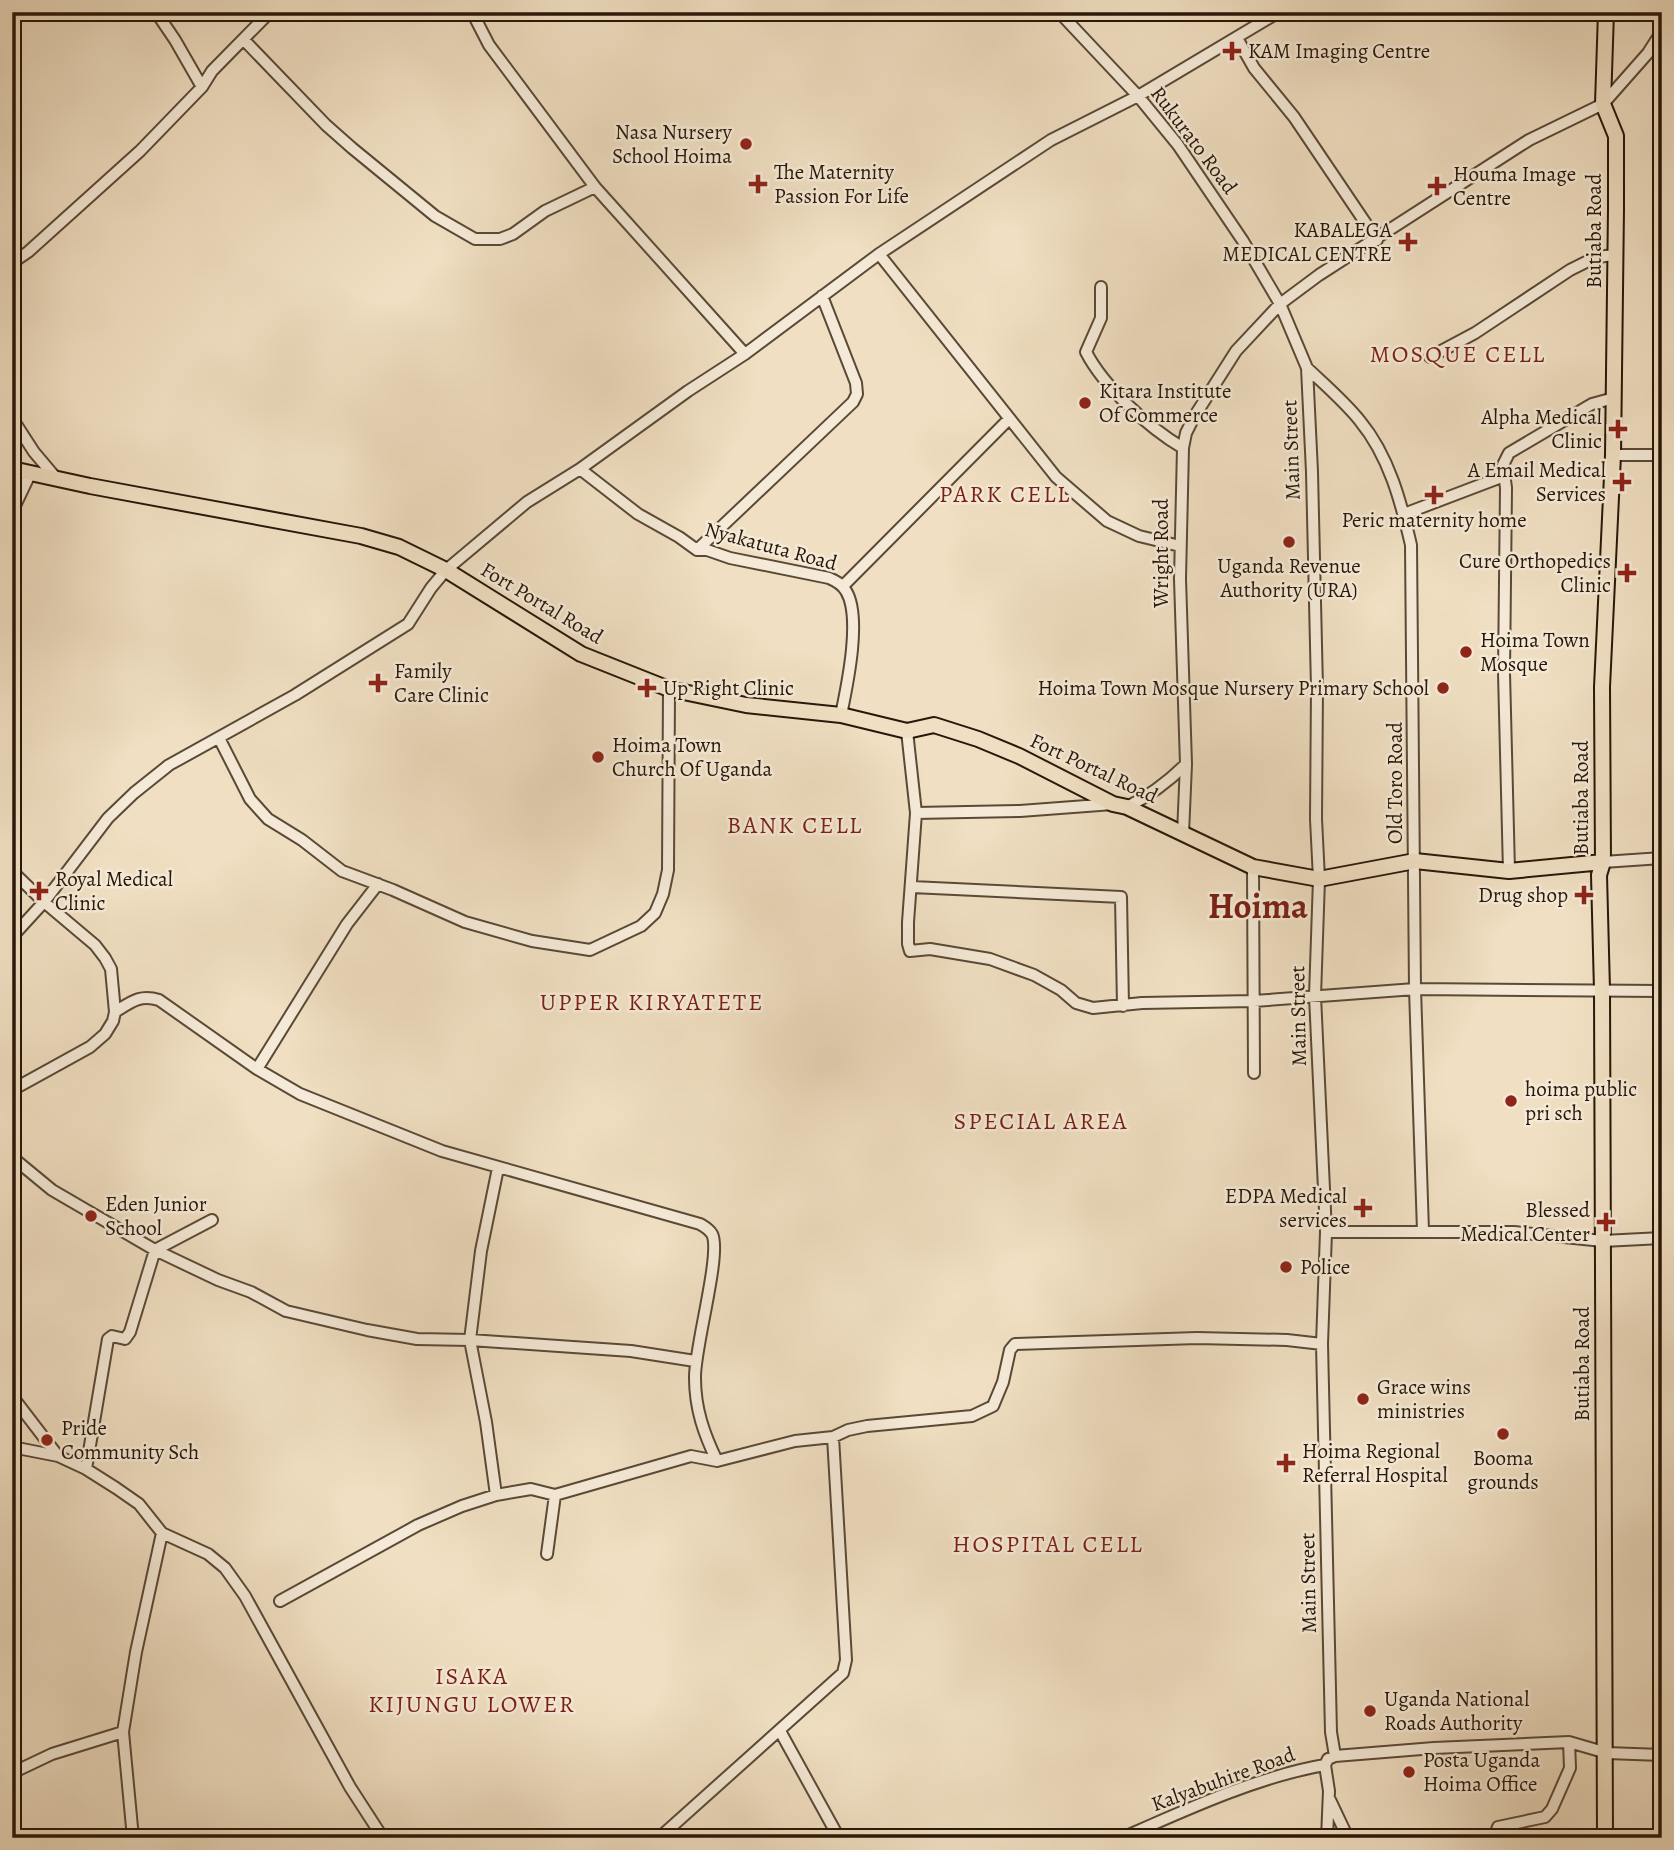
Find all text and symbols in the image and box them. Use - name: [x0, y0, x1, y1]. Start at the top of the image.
- place label: KAM Imaging Centre: [1248, 37, 1430, 65]
- marker: KAM Imaging Centre: [1222, 41, 1242, 61]
- street label: Rukurato Road: [1144, 80, 1244, 200]
- place label: Nasa Nursery School Hoima: [612, 118, 733, 170]
- marker: Nasa Nursery School Hoima: [738, 136, 754, 152]
- place label: The Maternity Passion For Life: [774, 158, 909, 210]
- place label: Houma Image Centre: [1453, 160, 1576, 212]
- street label: Butiaba Road: [1580, 173, 1608, 288]
- marker: The Maternity Passion For Life: [748, 174, 768, 194]
- marker: Houma Image Centre: [1427, 176, 1447, 196]
- place label: KABALEGA MEDICAL CENTRE: [1222, 216, 1393, 268]
- marker: KABALEGA MEDICAL CENTRE: [1398, 232, 1418, 252]
- district label: MOSQUE CELL: [1370, 338, 1546, 370]
- place label: Kitara Institute Of Commerce: [1099, 377, 1231, 429]
- marker: Kitara Institute Of Commerce: [1077, 395, 1093, 411]
- street label: Main Street: [1275, 399, 1307, 501]
- place label: Alpha Medical Clinic: [1480, 403, 1602, 455]
- marker: Alpha Medical Clinic: [1608, 419, 1628, 439]
- place label: A Email Medical Services: [1467, 456, 1606, 508]
- marker: A Email Medical Services: [1612, 472, 1632, 492]
- district label: PARK CELL: [939, 478, 1071, 510]
- marker: Peric maternity home: [1424, 485, 1444, 505]
- street label: Wright Road: [1147, 498, 1175, 609]
- place label: Peric maternity home: [1341, 506, 1527, 534]
- street label: Nyakatuta Road: [702, 515, 841, 577]
- marker: Uganda Revenue Authority (URA): [1281, 534, 1297, 550]
- place label: Cure Orthopedics Clinic: [1459, 547, 1611, 599]
- place label: Uganda Revenue Authority (URA): [1217, 552, 1361, 604]
- street label: Fort Portal Road: [476, 555, 609, 651]
- marker: Cure Orthopedics Clinic: [1617, 563, 1637, 583]
- place label: Hoima Town Mosque: [1480, 626, 1590, 678]
- marker: Hoima Town Mosque: [1458, 644, 1474, 660]
- place label: Family Care Clinic: [394, 657, 489, 709]
- marker: Family Care Clinic: [368, 673, 388, 693]
- place label: Up Right Clinic: [663, 674, 794, 702]
- place label: Hoima Town Mosque Nursery Primary School: [1037, 674, 1429, 702]
- marker: Up Right Clinic: [637, 678, 657, 698]
- marker: Hoima Town Mosque Nursery Primary School: [1435, 680, 1451, 696]
- street label: Old Toro Road: [1381, 721, 1409, 844]
- street label: Fort Portal Road: [1025, 726, 1163, 810]
- place label: Hoima Town Church Of Uganda: [612, 731, 773, 783]
- street label: Butiaba Road: [1567, 740, 1595, 855]
- marker: Hoima Town Church Of Uganda: [590, 749, 606, 765]
- district label: BANK CELL: [727, 809, 863, 841]
- place label: Royal Medical Clinic: [55, 865, 173, 917]
- marker: Royal Medical Clinic: [29, 881, 49, 901]
- place label: Drug shop: [1478, 881, 1568, 909]
- district label: Hoima: [1208, 882, 1308, 930]
- marker: Drug shop: [1574, 885, 1594, 905]
- street label: Main Street: [1283, 965, 1313, 1067]
- district label: UPPER KIRYATETE: [540, 986, 764, 1018]
- place label: hoima public pri sch: [1525, 1075, 1637, 1127]
- marker: hoima public pri sch: [1503, 1093, 1519, 1109]
- district label: SPECIAL AREA: [954, 1105, 1128, 1137]
- place label: EDPA Medical services: [1225, 1182, 1347, 1234]
- place label: Eden Junior School: [105, 1190, 207, 1242]
- place label: Blessed Medical Center: [1460, 1196, 1591, 1248]
- marker: EDPA Medical services: [1353, 1198, 1373, 1218]
- marker: Eden Junior School: [83, 1208, 99, 1224]
- marker: Blessed Medical Center: [1596, 1212, 1616, 1232]
- place label: Police: [1300, 1253, 1350, 1281]
- marker: Police: [1278, 1259, 1294, 1275]
- street label: Butiaba Road: [1568, 1306, 1596, 1421]
- place label: Grace wins ministries: [1377, 1373, 1471, 1425]
- marker: Grace wins ministries: [1355, 1391, 1371, 1407]
- place label: Pride Community Sch: [61, 1414, 199, 1466]
- marker: Booma grounds: [1495, 1426, 1511, 1442]
- marker: Pride Community Sch: [39, 1432, 55, 1448]
- place label: Hoima Regional Referral Hospital: [1302, 1437, 1448, 1489]
- place label: Booma grounds: [1467, 1444, 1539, 1496]
- marker: Hoima Regional Referral Hospital: [1276, 1453, 1296, 1473]
- district label: HOSPITAL CELL: [952, 1528, 1144, 1560]
- street label: Main Street: [1293, 1532, 1323, 1634]
- district label: ISAKA KIJUNGU LOWER: [368, 1660, 576, 1720]
- place label: Uganda National Roads Authority: [1384, 1685, 1529, 1737]
- marker: Uganda National Roads Authority: [1362, 1703, 1378, 1719]
- street label: Kalyabuhire Road: [1147, 1740, 1299, 1818]
- place label: Posta Uganda Hoima Office: [1423, 1746, 1541, 1798]
- marker: Posta Uganda Hoima Office: [1401, 1764, 1417, 1780]

